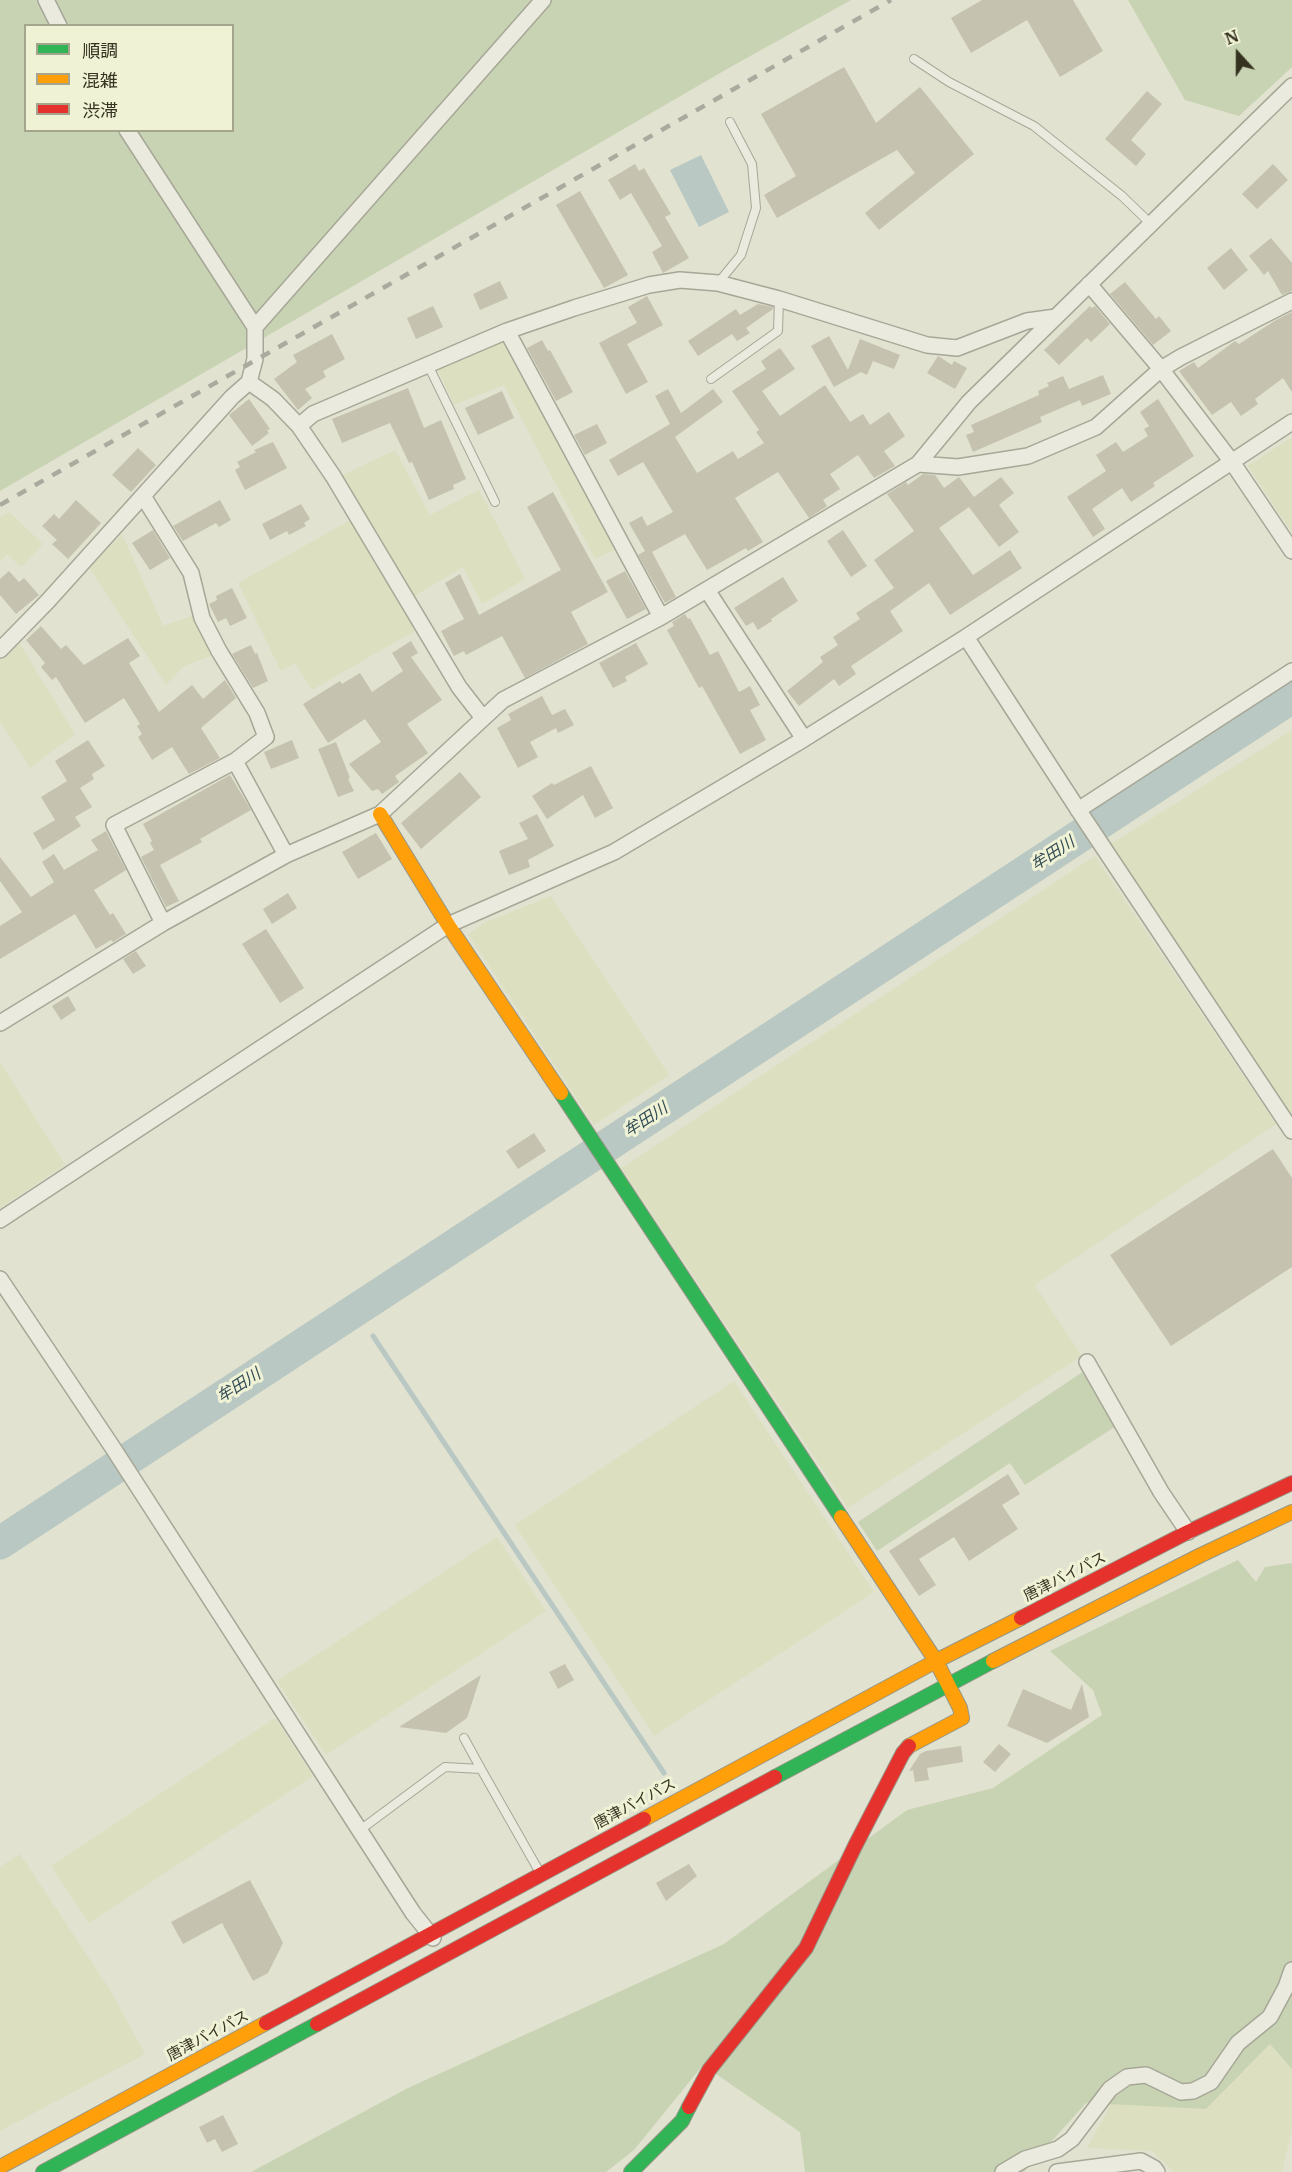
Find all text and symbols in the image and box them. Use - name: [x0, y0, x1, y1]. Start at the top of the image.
- legend: [24, 24, 234, 132]
- north arrow: [1208, 24, 1268, 84]
- text: N: [1222, 26, 1241, 49]
- text: 順調: [82, 39, 118, 62]
- text: 混雑: [82, 69, 118, 92]
- text: 渋滞: [82, 99, 118, 122]
- water label: 牟田川: [1028, 833, 1078, 875]
- water label: 牟田川: [621, 1099, 671, 1141]
- water label: 牟田川: [214, 1365, 264, 1407]
- street label: 唐津バイパス: [1021, 1549, 1109, 1605]
- street label: 唐津バイパス: [591, 1775, 679, 1833]
- street label: 唐津バイパス: [164, 2007, 252, 2065]

